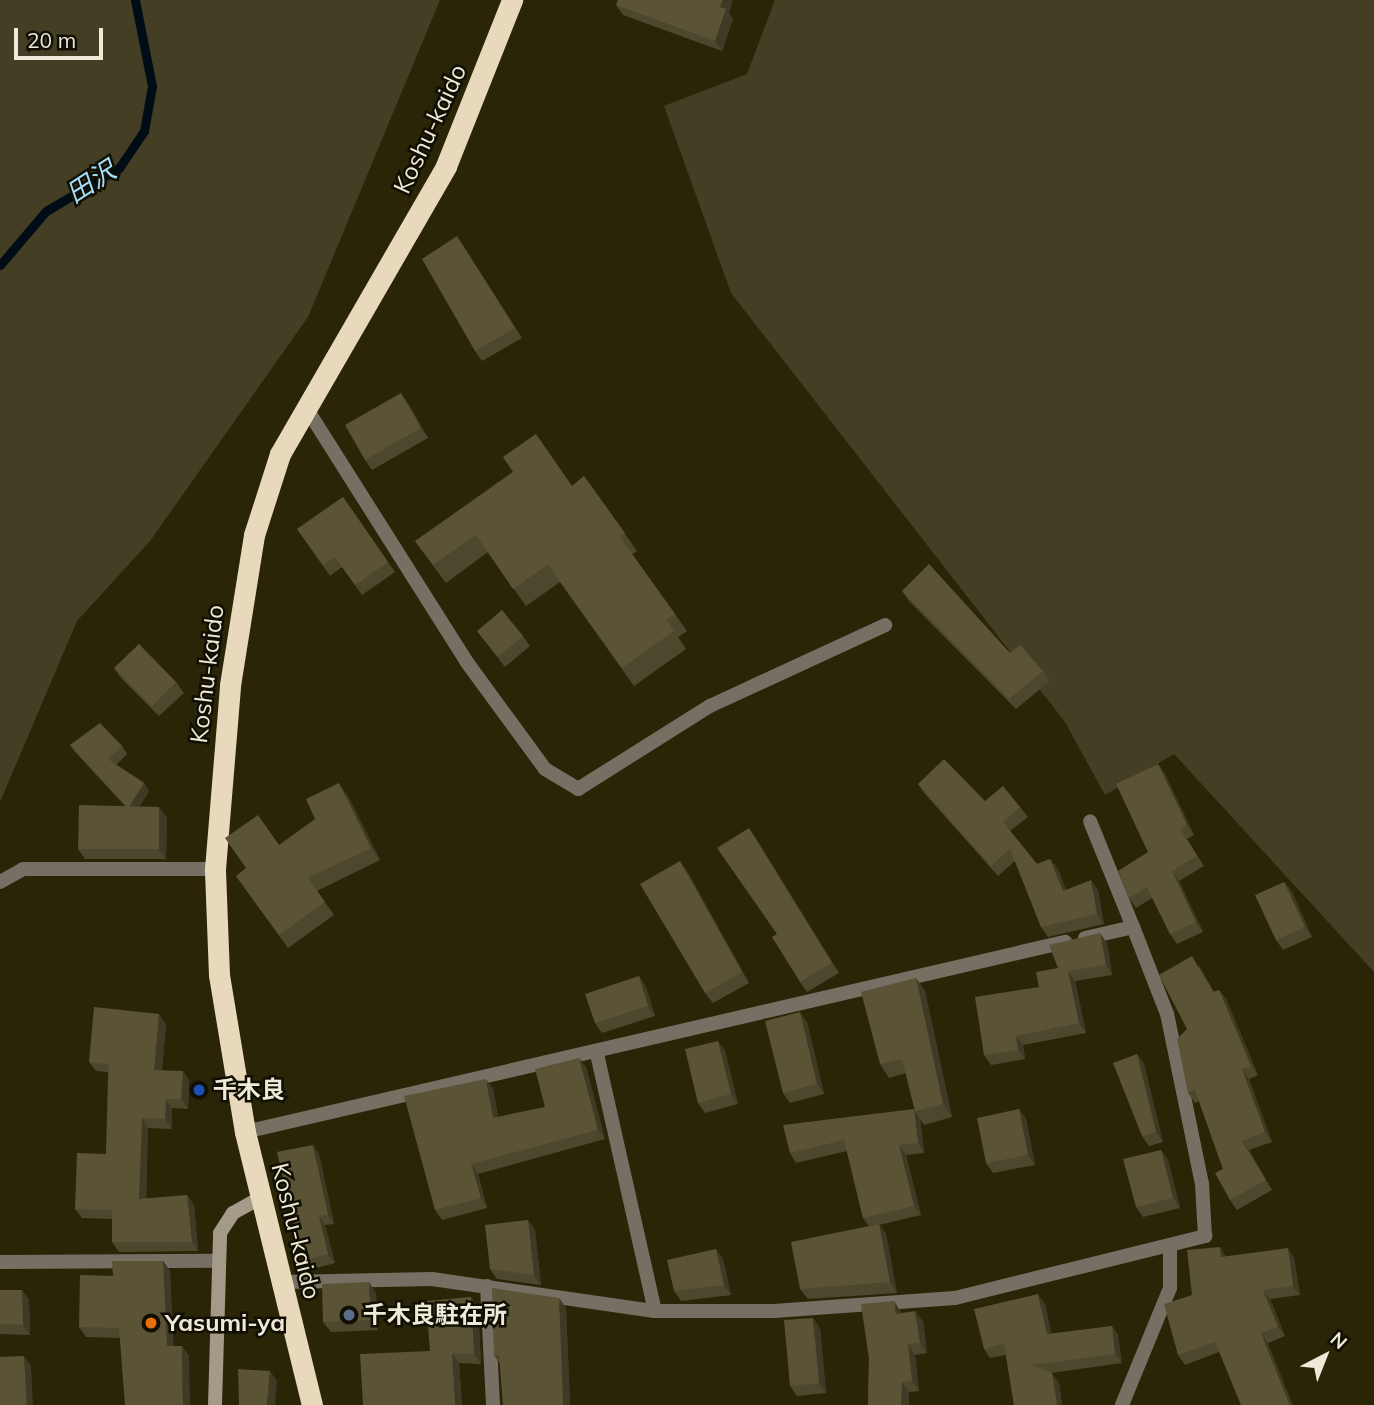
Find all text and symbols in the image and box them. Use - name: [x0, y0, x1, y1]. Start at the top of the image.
- scale bar: [18, 14, 107, 58]
- text: 20 m: [27, 27, 76, 53]
- street label: Koshu-kaido: [388, 60, 472, 198]
- water label: 田沢: [61, 155, 121, 209]
- street label: Koshu-kaido: [184, 603, 230, 745]
- place label: 千木良: [213, 1076, 285, 1104]
- marker: 千木良: [191, 1082, 207, 1098]
- street label: Koshu-kaido: [265, 1160, 327, 1302]
- place label: 千木良駐在所: [363, 1301, 507, 1329]
- marker: 千木良駐在所: [341, 1307, 357, 1323]
- place label: Yasumi-ya: [165, 1309, 285, 1337]
- marker: Yasumi-ya: [143, 1315, 159, 1331]
- north arrow: [1290, 1321, 1360, 1391]
- text: N: [1326, 1327, 1352, 1354]

